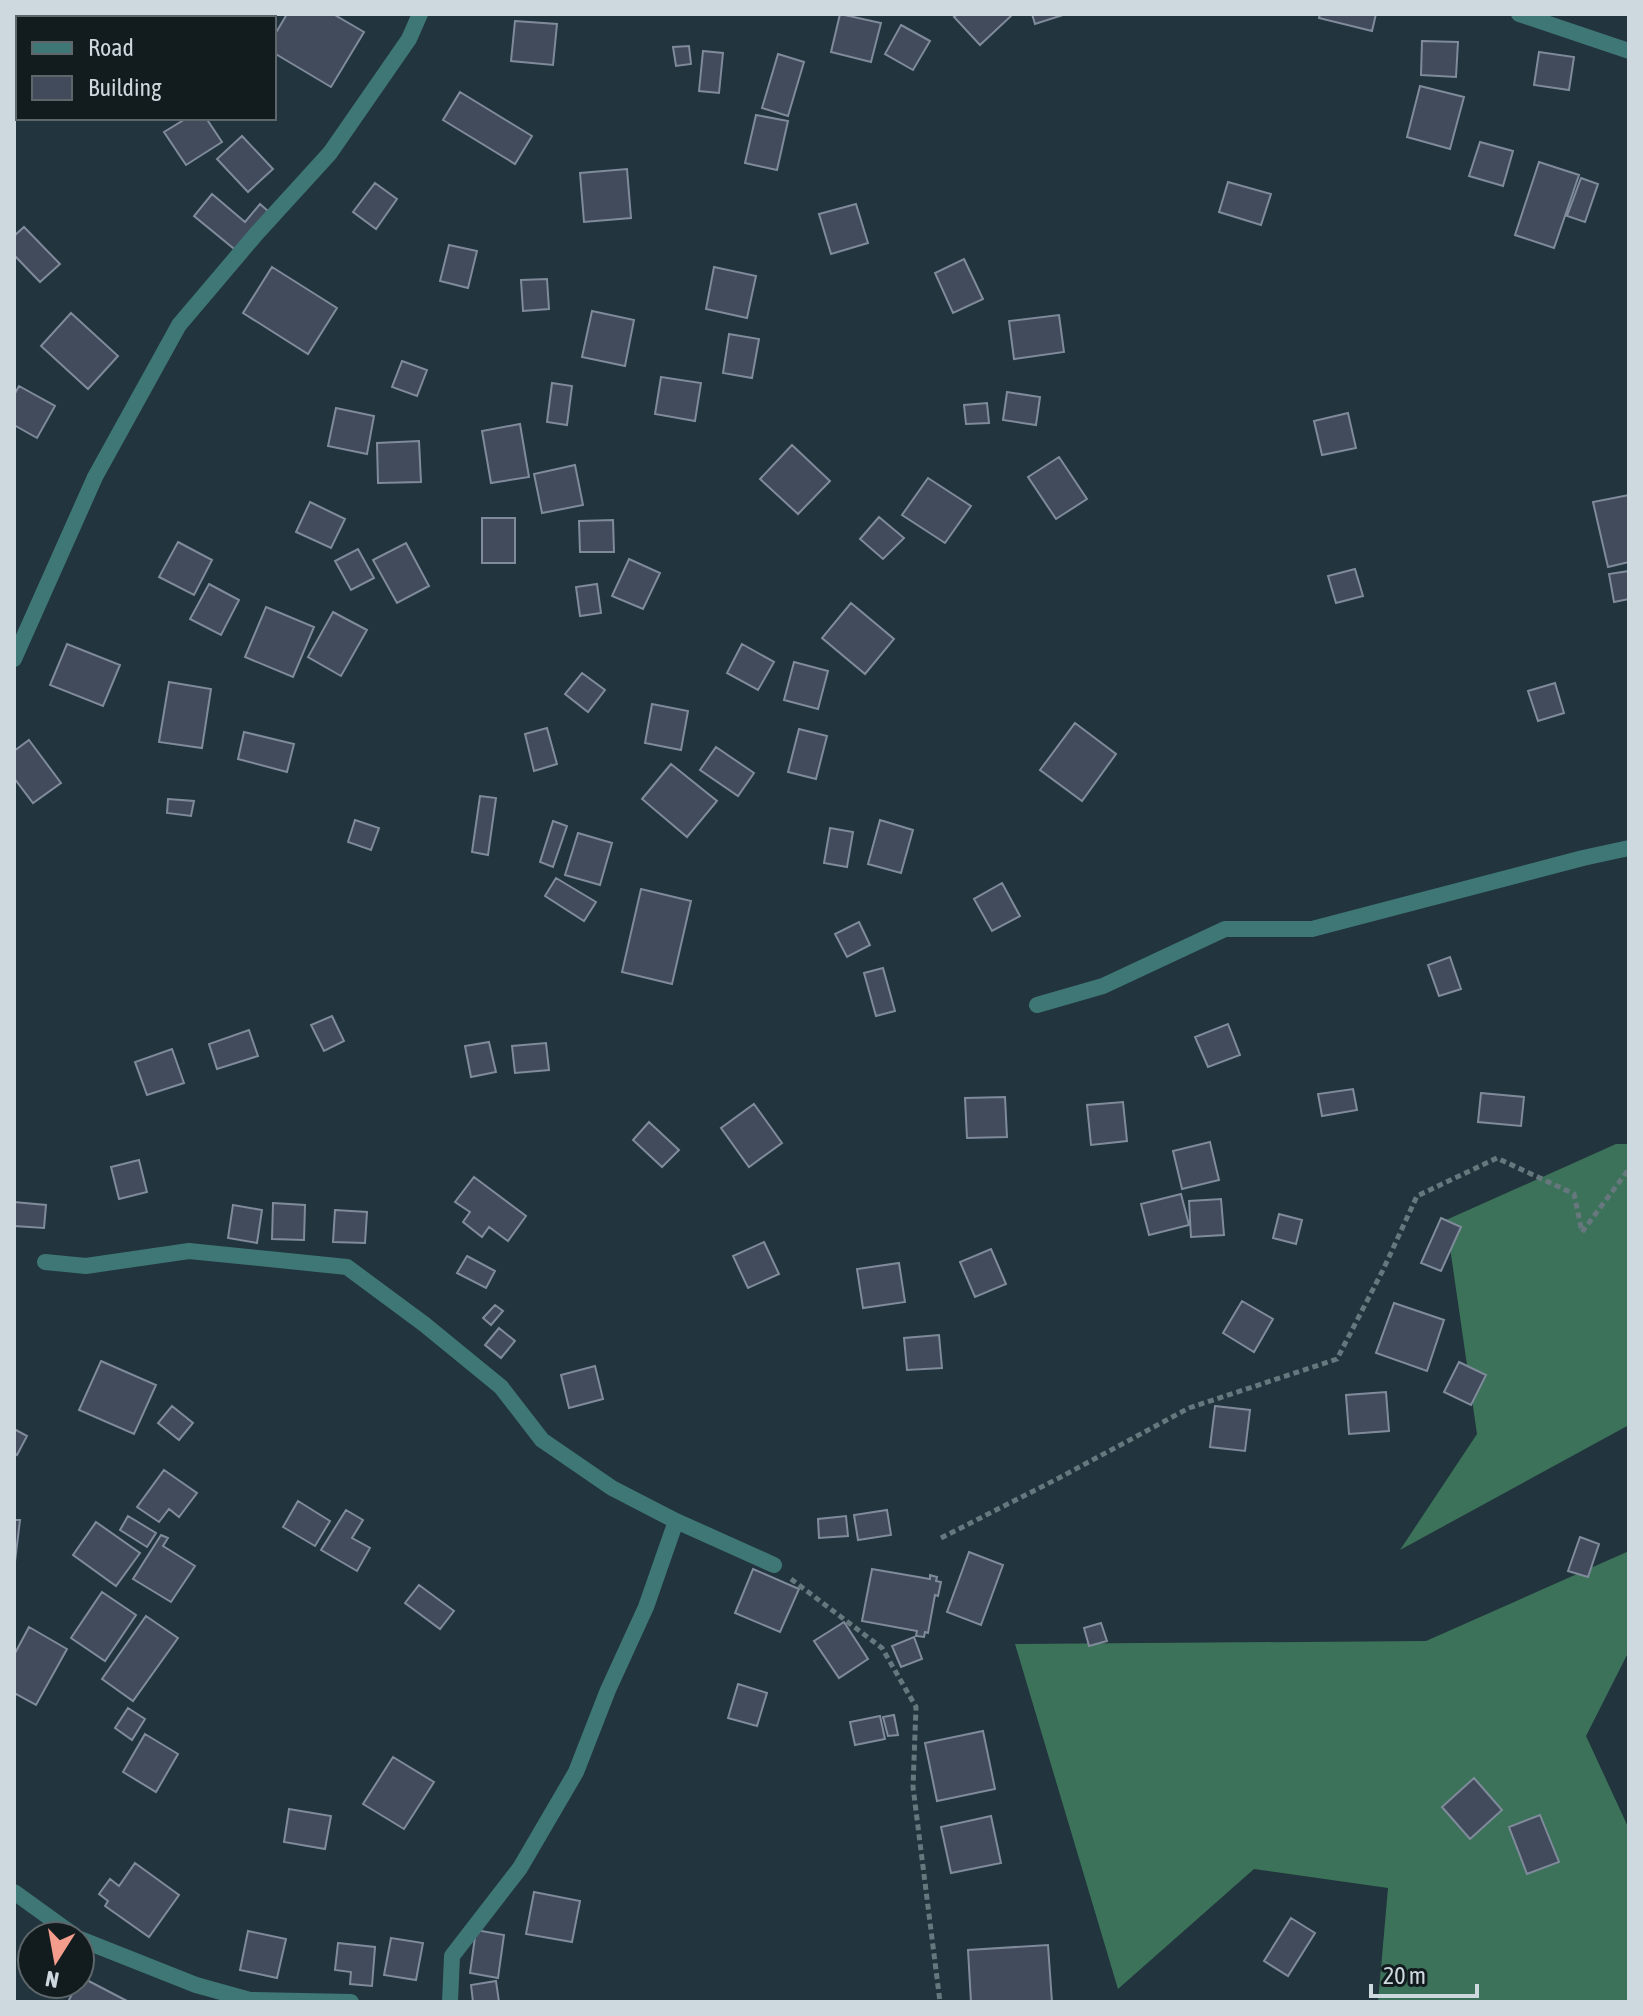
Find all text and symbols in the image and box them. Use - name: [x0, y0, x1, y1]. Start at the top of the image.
- legend: [16, 16, 276, 120]
- text: Road: [88, 34, 134, 61]
- text: Building: [88, 74, 162, 101]
- north arrow: [16, 1920, 96, 2000]
- scale bar: [1371, 1948, 1477, 1998]
- text: 20 m: [1383, 1962, 1426, 1989]
- text: N: [43, 1966, 61, 1994]

